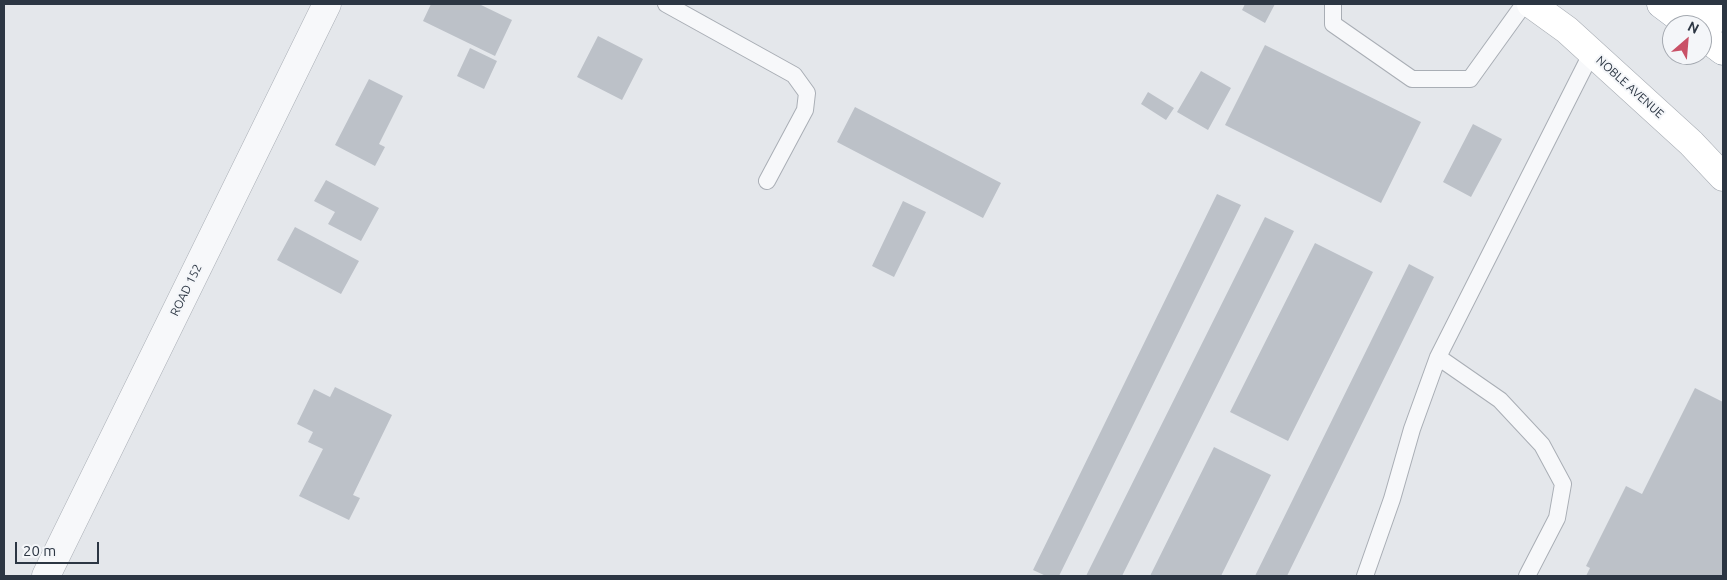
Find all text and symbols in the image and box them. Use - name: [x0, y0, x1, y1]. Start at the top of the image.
- north arrow: [1662, 15, 1712, 65]
- text: N: [1685, 18, 1702, 37]
- street label: NOBLE AVENUE: [1593, 53, 1667, 121]
- street label: ROAD 152: [167, 262, 205, 318]
- scale bar: [18, 532, 101, 564]
- text: 20 m: [23, 542, 56, 559]

